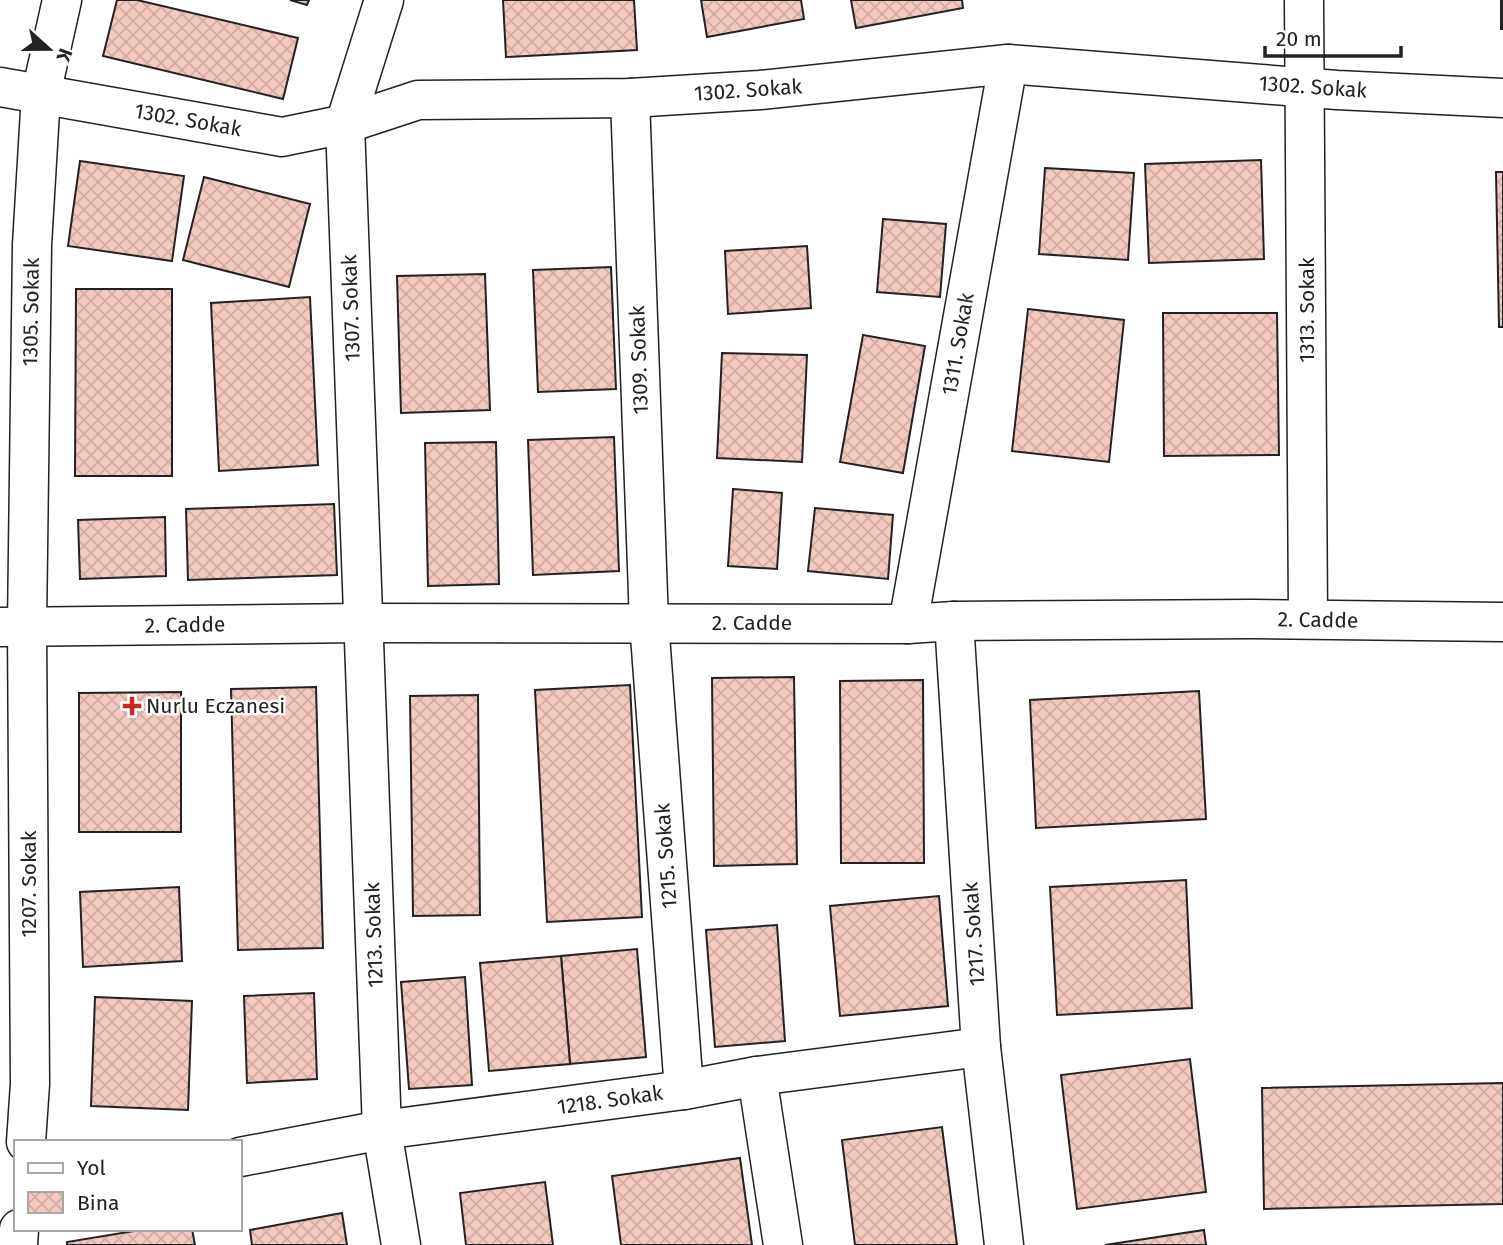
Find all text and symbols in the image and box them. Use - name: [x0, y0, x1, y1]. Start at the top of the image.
- north arrow: [14, 14, 84, 84]
- scale bar: [1265, 14, 1402, 58]
- text: 20 m: [1276, 26, 1322, 52]
- text: K: [51, 45, 77, 66]
- street label: 1302. Sokak: [1258, 70, 1368, 104]
- street label: 1302. Sokak: [693, 73, 803, 107]
- street label: 1302. Sokak: [132, 98, 244, 142]
- street label: 1307. Sokak: [336, 254, 366, 362]
- street label: 1305. Sokak: [17, 257, 45, 367]
- street label: 1313. Sokak: [1294, 257, 1320, 363]
- street label: 1311. Sokak: [936, 290, 980, 397]
- street label: 1309. Sokak: [624, 305, 654, 415]
- street label: 2. Cadde: [1278, 606, 1358, 634]
- street label: 2. Cadde: [712, 610, 792, 636]
- street label: 2. Cadde: [145, 611, 225, 639]
- place label: Nurlu Eczanesi: [146, 693, 285, 719]
- marker: Nurlu Eczanesi: [124, 698, 140, 714]
- street label: 1215. Sokak: [649, 802, 683, 910]
- street label: 1207. Sokak: [16, 830, 42, 938]
- street label: 1217. Sokak: [957, 881, 991, 987]
- street label: 1213. Sokak: [359, 882, 389, 988]
- street label: 1218. Sokak: [555, 1080, 665, 1120]
- legend: [14, 1140, 242, 1231]
- text: Yol: [77, 1155, 106, 1181]
- text: Bina: [77, 1190, 119, 1216]

